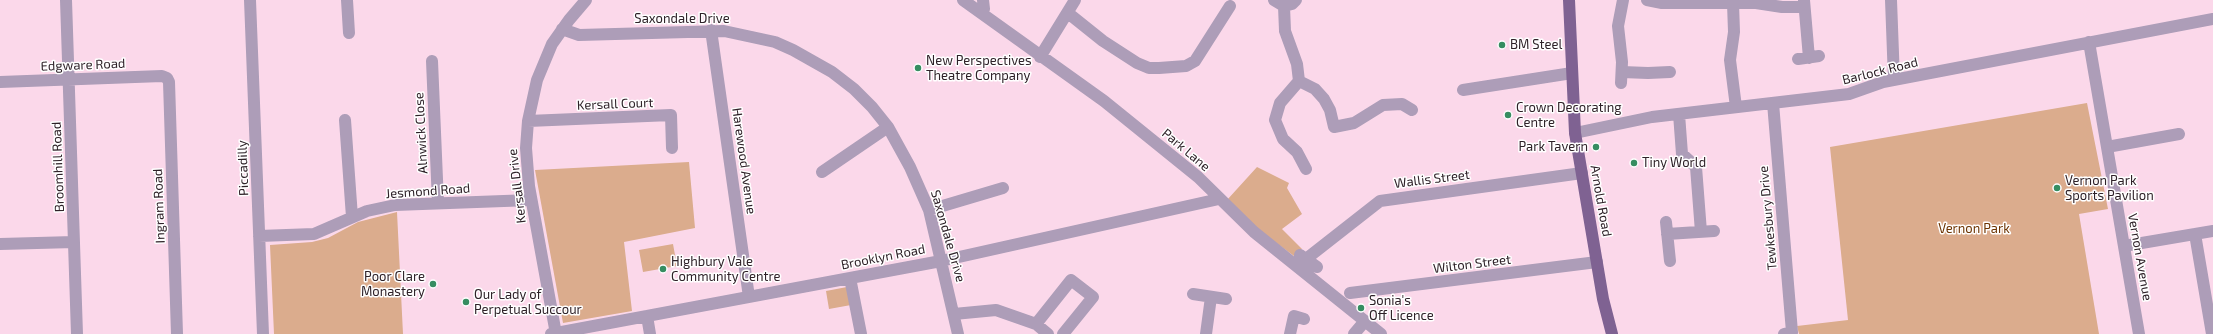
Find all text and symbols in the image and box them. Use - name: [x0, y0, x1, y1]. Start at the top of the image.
- street label: Saxondale Drive: [634, 11, 730, 27]
- place label: BM Steel: [1510, 37, 1562, 53]
- marker: BM Steel: [1497, 40, 1507, 50]
- place label: New Perspectives Theatre Company: [926, 53, 1032, 84]
- street label: Barlock Road: [1841, 54, 1919, 88]
- street label: Edgware Road: [40, 56, 126, 74]
- marker: New Perspectives Theatre Company: [913, 63, 923, 73]
- street label: Alnwick Close: [411, 92, 431, 174]
- street label: Kersall Court: [577, 95, 653, 113]
- place label: Crown Decorating Centre: [1516, 100, 1622, 131]
- street label: Harewood Avenue: [729, 107, 759, 215]
- marker: Crown Decorating Centre: [1503, 110, 1513, 120]
- street label: Broomhill Road: [49, 121, 67, 213]
- street label: Park Lane: [1159, 125, 1213, 175]
- place label: Park Tavern: [1518, 139, 1588, 155]
- street label: Piccadilly: [234, 140, 252, 196]
- marker: Park Tavern: [1591, 142, 1601, 152]
- street label: Kersall Drive: [505, 148, 529, 224]
- place label: Tiny World: [1642, 155, 1706, 171]
- marker: Tiny World: [1629, 158, 1639, 168]
- street label: Arnold Road: [1587, 164, 1615, 238]
- street label: Tewkesbury Drive: [1756, 165, 1780, 271]
- street label: Wallis Street: [1393, 167, 1471, 191]
- street label: Ingram Road: [150, 168, 168, 244]
- place label: Vernon Park Sports Pavilion: [2065, 173, 2154, 204]
- street label: Jesmond Road: [385, 180, 471, 202]
- marker: Vernon Park Sports Pavilion: [2052, 183, 2062, 193]
- street label: Saxondale Drive: [927, 188, 969, 284]
- street label: Vernon Avenue: [2125, 212, 2155, 302]
- park label: Vernon Park: [1938, 221, 2010, 237]
- street label: Brooklyn Road: [840, 241, 926, 273]
- street label: Wilton Street: [1432, 251, 1512, 277]
- place label: Highbury Vale Community Centre: [671, 254, 780, 285]
- marker: Highbury Vale Community Centre: [658, 264, 668, 274]
- place label: Poor Clare Monastery: [361, 269, 425, 300]
- marker: Poor Clare Monastery: [428, 279, 438, 289]
- place label: Our Lady of Perpetual Succour: [474, 287, 582, 318]
- place label: Sonia's Off Licence: [1369, 293, 1434, 324]
- marker: Our Lady of Perpetual Succour: [461, 297, 471, 307]
- marker: Sonia's Off Licence: [1356, 303, 1366, 313]

